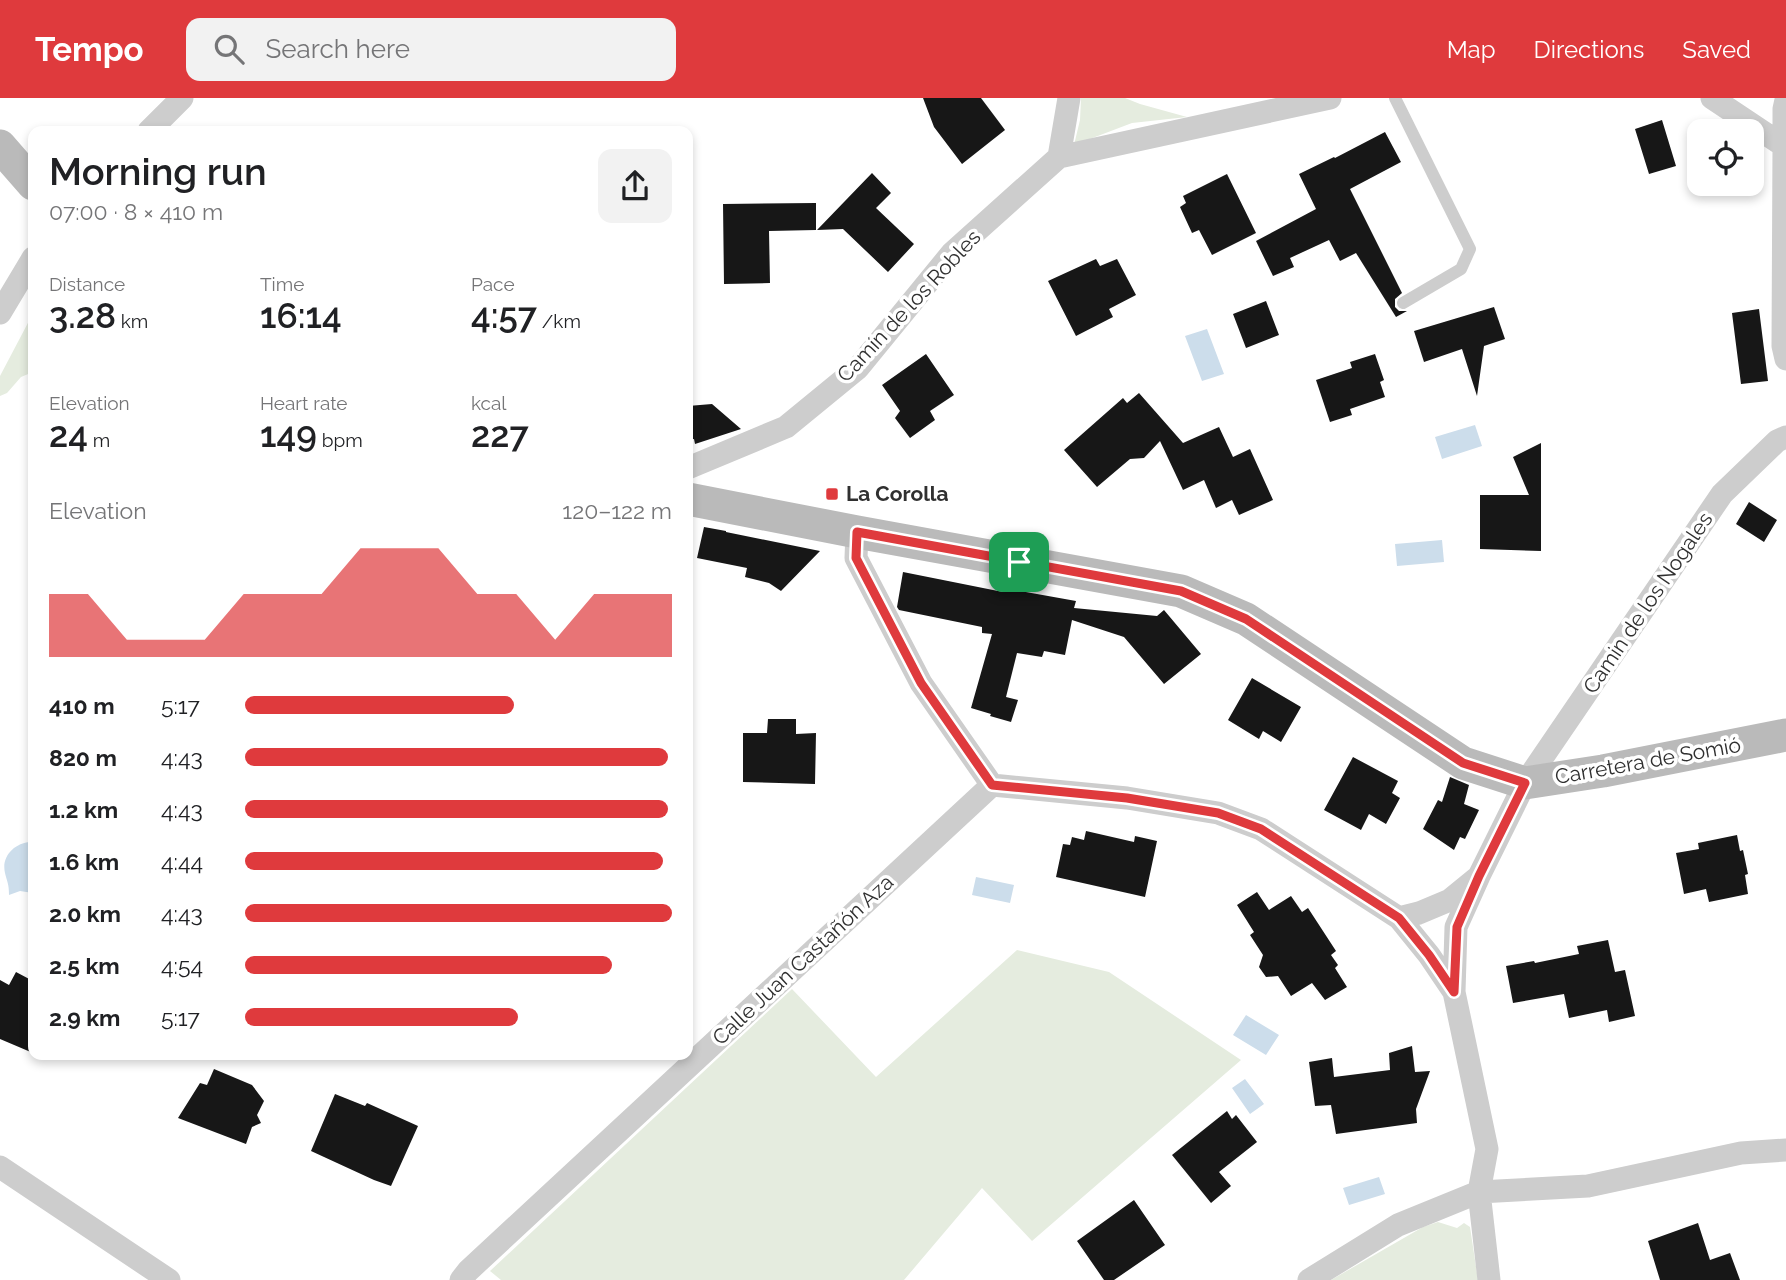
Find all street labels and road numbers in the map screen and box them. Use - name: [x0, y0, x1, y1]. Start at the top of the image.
- street label: Camín de los Robles: [832, 224, 986, 387]
- street label: Camin de los Nogales: [1578, 507, 1717, 698]
- street label: Carretera de Somió: [1553, 732, 1743, 789]
- street label: Calle Juan Castañón Aza: [707, 869, 898, 1050]

